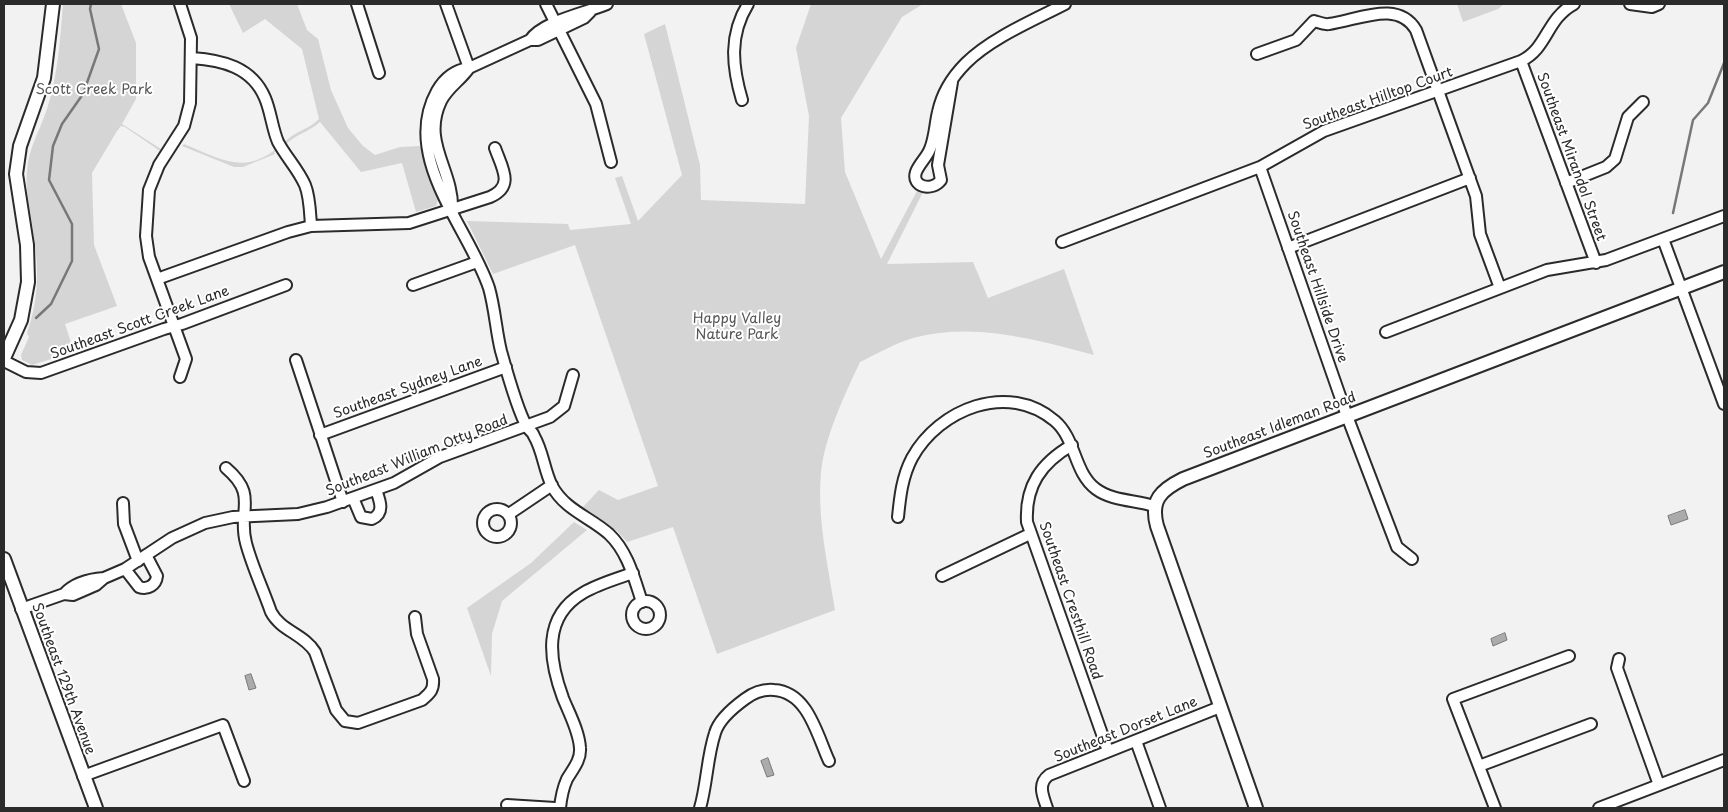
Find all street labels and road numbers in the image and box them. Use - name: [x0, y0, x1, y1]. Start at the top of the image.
- street label: Southeast Hilltop Court: [1301, 64, 1455, 134]
- street label: Southeast Mirandol Street: [1533, 71, 1609, 243]
- street label: Southeast Hillside Drive: [1283, 209, 1351, 365]
- street label: Southeast Scott Creek Lane: [48, 283, 232, 363]
- street label: Southeast Sydney Lane: [331, 353, 485, 423]
- street label: Southeast Idleman Road: [1201, 389, 1359, 463]
- street label: Southeast William Otty Road: [324, 412, 510, 500]
- street label: Southeast Cresthill Road: [1035, 520, 1105, 682]
- street label: Southeast 129th Avenue: [28, 601, 98, 757]
- street label: Southeast Dorset Lane: [1052, 694, 1200, 766]

